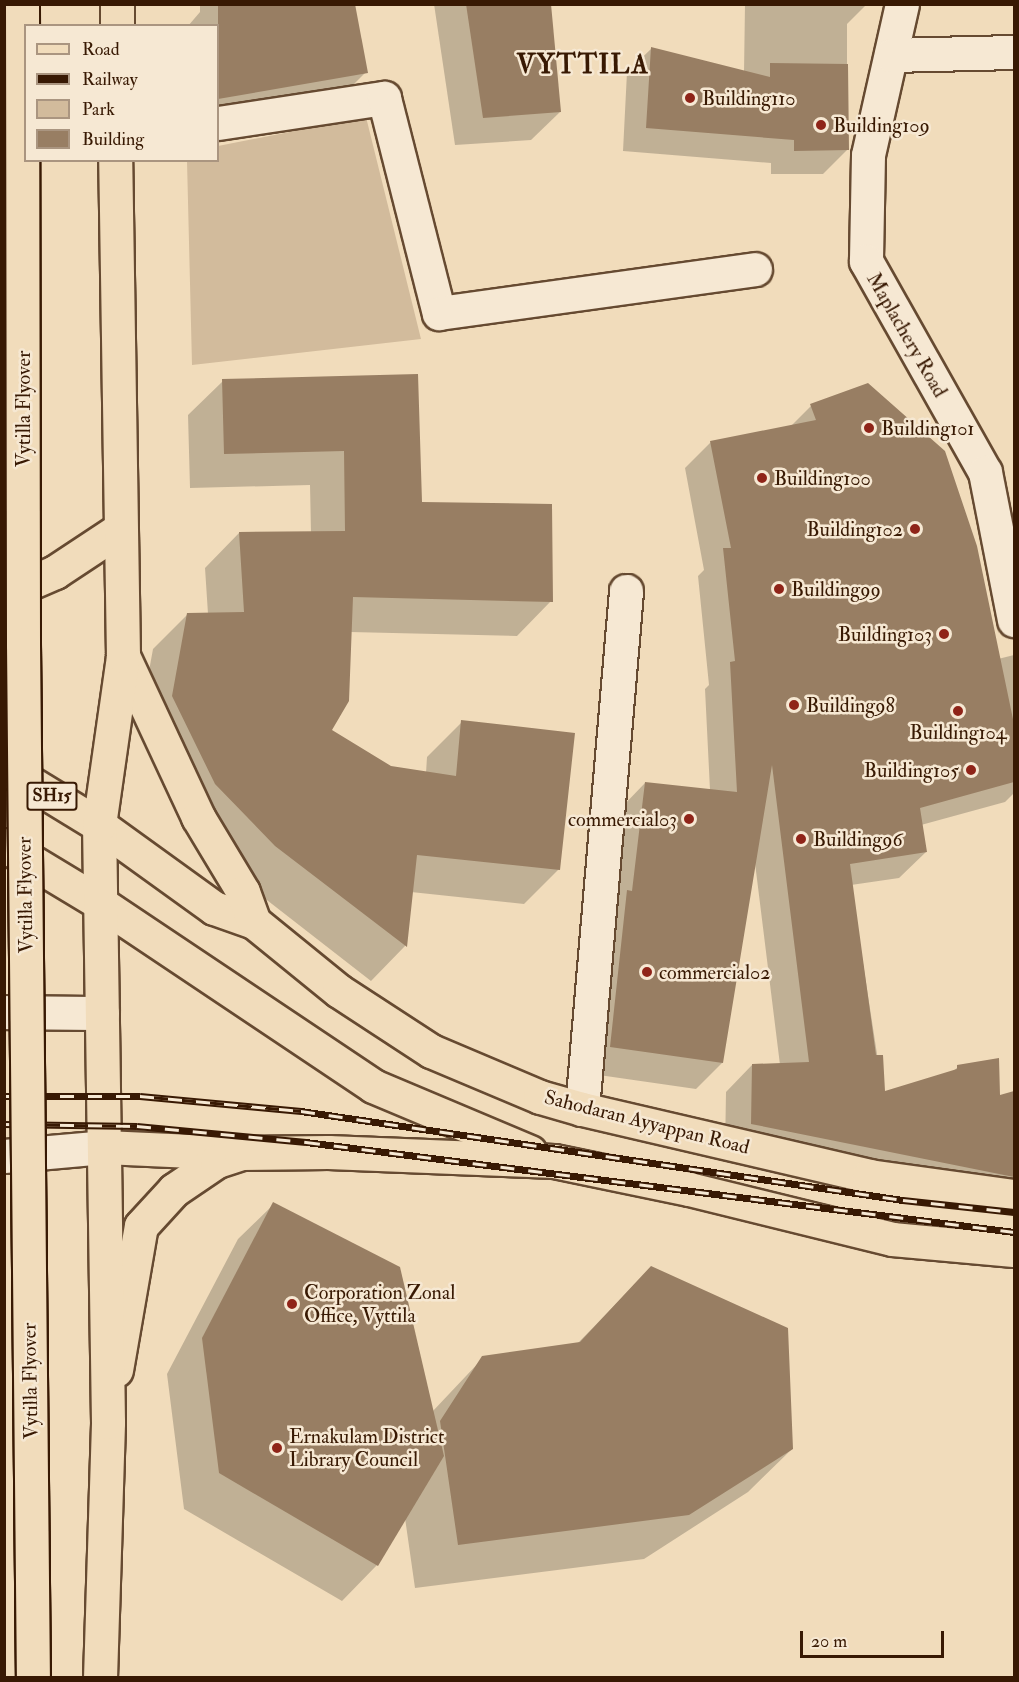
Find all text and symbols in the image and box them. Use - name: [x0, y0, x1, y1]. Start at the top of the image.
- legend: [24, 24, 219, 162]
- text: Road: [82, 38, 120, 61]
- district label: VYTTILA: [517, 50, 649, 82]
- text: Railway: [82, 68, 138, 91]
- place label: Building110: [702, 86, 796, 110]
- marker: Building110: [683, 91, 697, 105]
- text: Park: [82, 98, 115, 121]
- place label: Building109: [833, 113, 930, 137]
- marker: Building109: [814, 118, 828, 132]
- text: Building: [82, 128, 144, 151]
- street label: Maplachery Road: [862, 268, 952, 402]
- street label: Vytilla Flyover: [11, 351, 35, 467]
- place label: Building101: [881, 416, 974, 440]
- marker: Building101: [862, 421, 876, 435]
- place label: Building100: [774, 466, 871, 490]
- marker: Building100: [755, 471, 769, 485]
- place label: Building102: [806, 517, 903, 541]
- marker: Building102: [908, 522, 922, 536]
- place label: Building99: [791, 577, 881, 601]
- marker: Building99: [772, 582, 786, 596]
- place label: Building103: [838, 622, 932, 646]
- marker: Building103: [937, 627, 951, 641]
- place label: Building98: [806, 693, 895, 717]
- marker: Building98: [787, 698, 801, 712]
- marker: Building104: [951, 704, 965, 718]
- place label: Building104: [909, 720, 1007, 744]
- place label: Building105: [864, 758, 959, 782]
- marker: Building105: [964, 763, 978, 777]
- road number: SH15: [25, 781, 79, 811]
- place label: commercial03: [568, 807, 677, 831]
- marker: commercial03: [682, 812, 696, 826]
- place label: Building96: [813, 827, 902, 851]
- marker: Building96: [794, 832, 808, 846]
- street label: Vytilla Flyover: [12, 836, 38, 954]
- place label: commercial02: [659, 960, 770, 984]
- marker: commercial02: [640, 965, 654, 979]
- street label: Sahodaran Ayyappan Road: [542, 1085, 752, 1159]
- place label: Corporation Zonal Office, Vyttila: [304, 1280, 455, 1327]
- marker: Corporation Zonal Office, Vyttila: [285, 1297, 299, 1311]
- street label: Vytilla Flyover: [17, 1322, 43, 1440]
- place label: Ernakulam District Library Council: [289, 1424, 444, 1471]
- marker: Ernakulam District Library Council: [270, 1441, 284, 1455]
- scale bar: [803, 1619, 947, 1657]
- text: 20 m: [811, 1630, 847, 1653]

